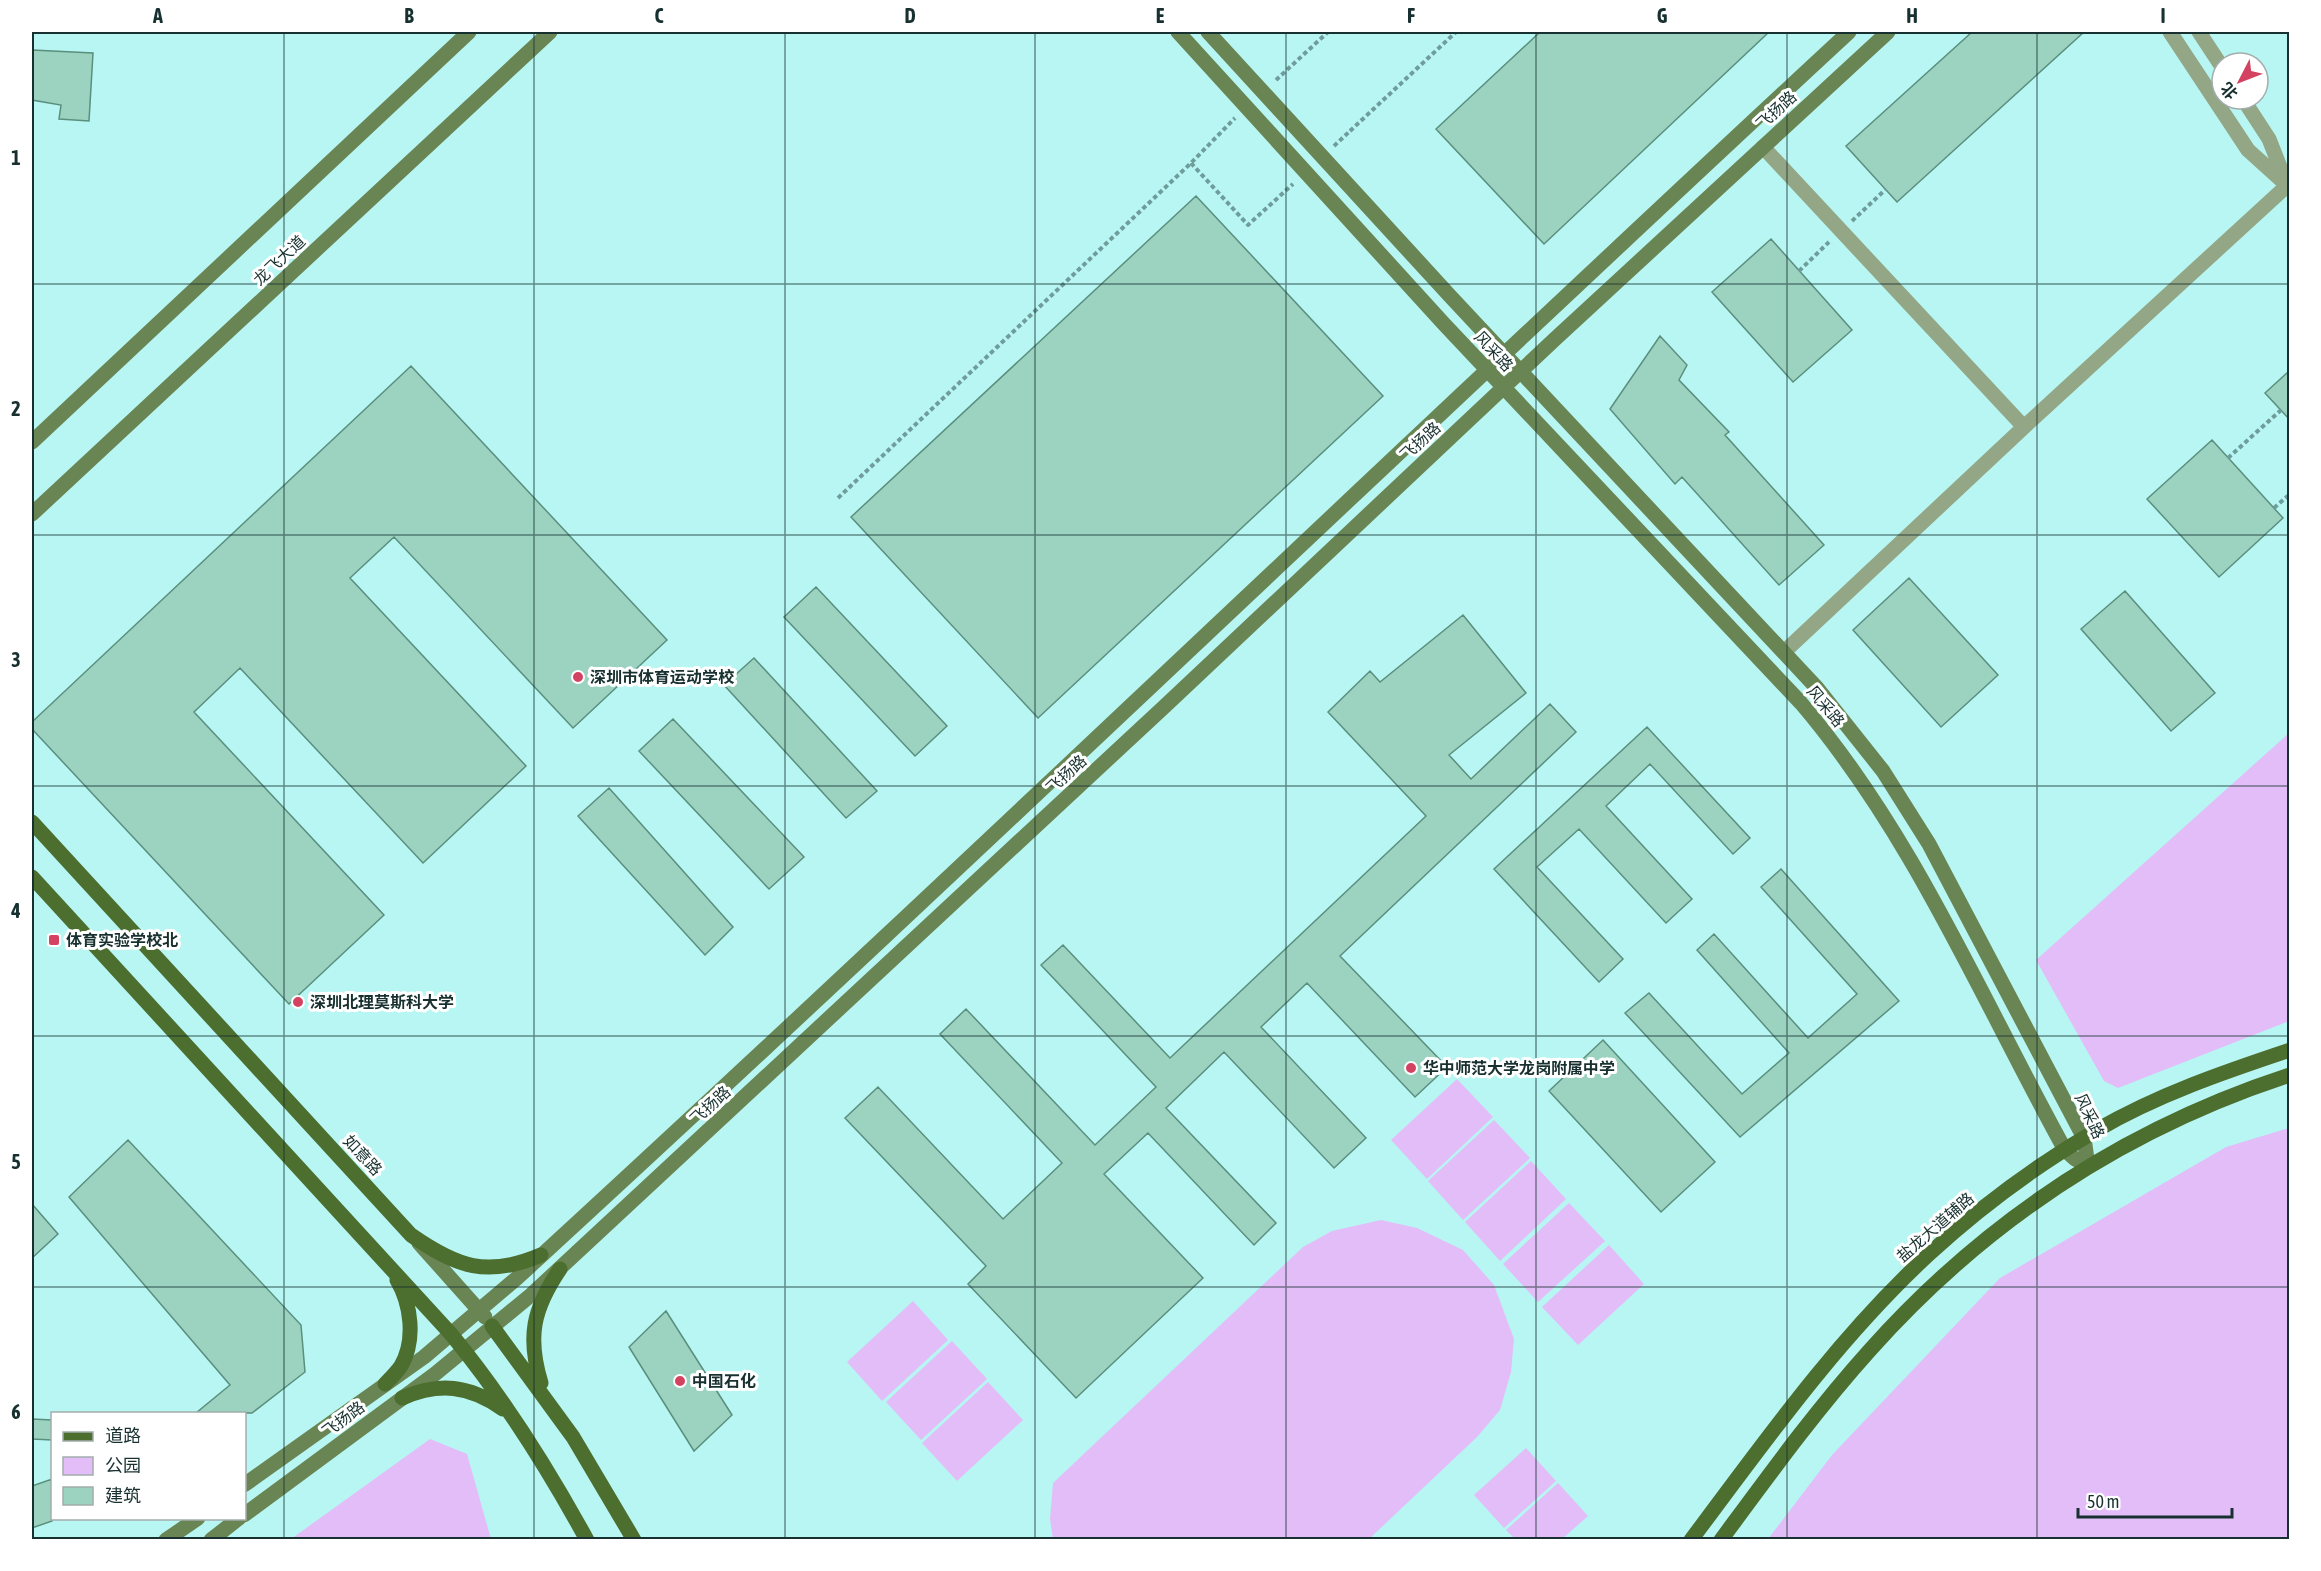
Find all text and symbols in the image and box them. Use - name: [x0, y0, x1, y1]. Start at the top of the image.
- text: A: [152, 4, 163, 27]
- text: B: [404, 4, 414, 27]
- text: C: [655, 4, 664, 27]
- text: D: [904, 4, 916, 27]
- text: E: [1156, 4, 1165, 27]
- text: F: [1407, 4, 1415, 27]
- text: G: [1657, 4, 1668, 27]
- text: H: [1906, 4, 1918, 27]
- text: I: [2160, 4, 2166, 27]
- north arrow: [2210, 51, 2270, 111]
- text: 北: [2217, 79, 2241, 103]
- street label: 飞扬路: [1752, 87, 1800, 133]
- text: 1: [11, 146, 21, 169]
- street label: 龙飞大道: [249, 232, 309, 288]
- street label: 风采路: [1471, 327, 1517, 375]
- text: 2: [11, 397, 21, 420]
- street label: 飞扬路: [1396, 418, 1444, 464]
- text: 3: [11, 648, 21, 671]
- place label: 深圳市体育运动学校: [590, 668, 735, 686]
- marker: 深圳市体育运动学校: [571, 670, 585, 684]
- street label: 风采路: [1804, 682, 1848, 730]
- street label: 飞扬路: [1042, 751, 1090, 797]
- text: 4: [10, 899, 21, 922]
- place label: 体育实验学校北: [66, 931, 178, 949]
- marker: 体育实验学校北: [47, 933, 61, 947]
- place label: 深圳北理莫斯科大学: [310, 993, 454, 1011]
- marker: 深圳北理莫斯科大学: [291, 995, 305, 1009]
- place label: 华中师范大学龙岗附属中学: [1423, 1059, 1615, 1077]
- marker: 华中师范大学龙岗附属中学: [1404, 1061, 1418, 1075]
- street label: 飞扬路: [686, 1082, 734, 1128]
- street label: 风采路: [2072, 1090, 2108, 1142]
- street label: 如意路: [340, 1131, 386, 1179]
- text: 5: [11, 1150, 21, 1173]
- street label: 盐龙大道辅路: [1893, 1189, 1977, 1265]
- place label: 中国石化: [692, 1372, 756, 1390]
- marker: 中国石化: [673, 1374, 687, 1388]
- street label: 飞扬路: [318, 1397, 368, 1441]
- text: 6: [11, 1400, 21, 1423]
- legend: [51, 1412, 246, 1520]
- text: 道路: [105, 1425, 141, 1446]
- text: 公园: [105, 1455, 141, 1476]
- scale bar: [2078, 1481, 2232, 1519]
- text: 建筑: [105, 1485, 141, 1506]
- text: 50 m: [2087, 1491, 2119, 1512]

